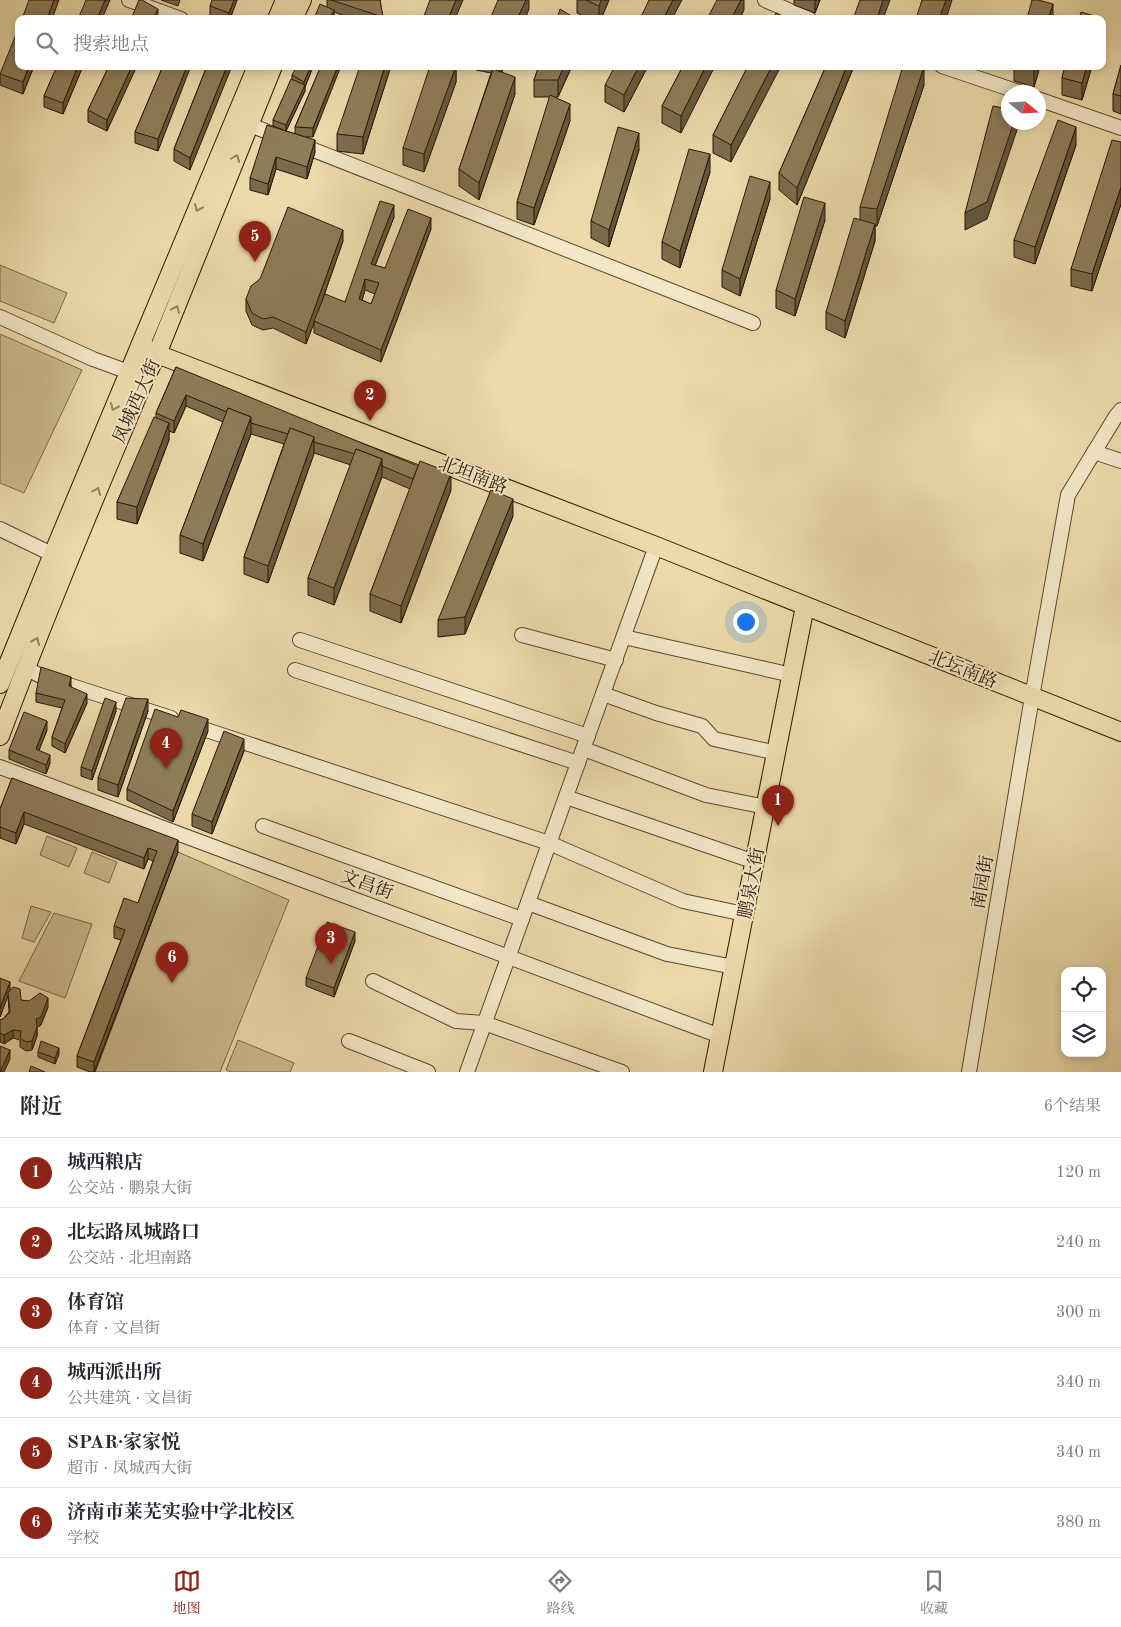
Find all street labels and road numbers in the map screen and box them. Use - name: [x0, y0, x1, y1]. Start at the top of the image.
- street label: 凤城西大街: [109, 356, 163, 446]
- street label: 北坦南路: [436, 453, 510, 497]
- street label: 北坛南路: [926, 646, 1000, 692]
- street label: 鹏泉大街: [734, 846, 768, 920]
- street label: 南园街: [967, 854, 997, 910]
- street label: 文昌街: [338, 865, 396, 903]

